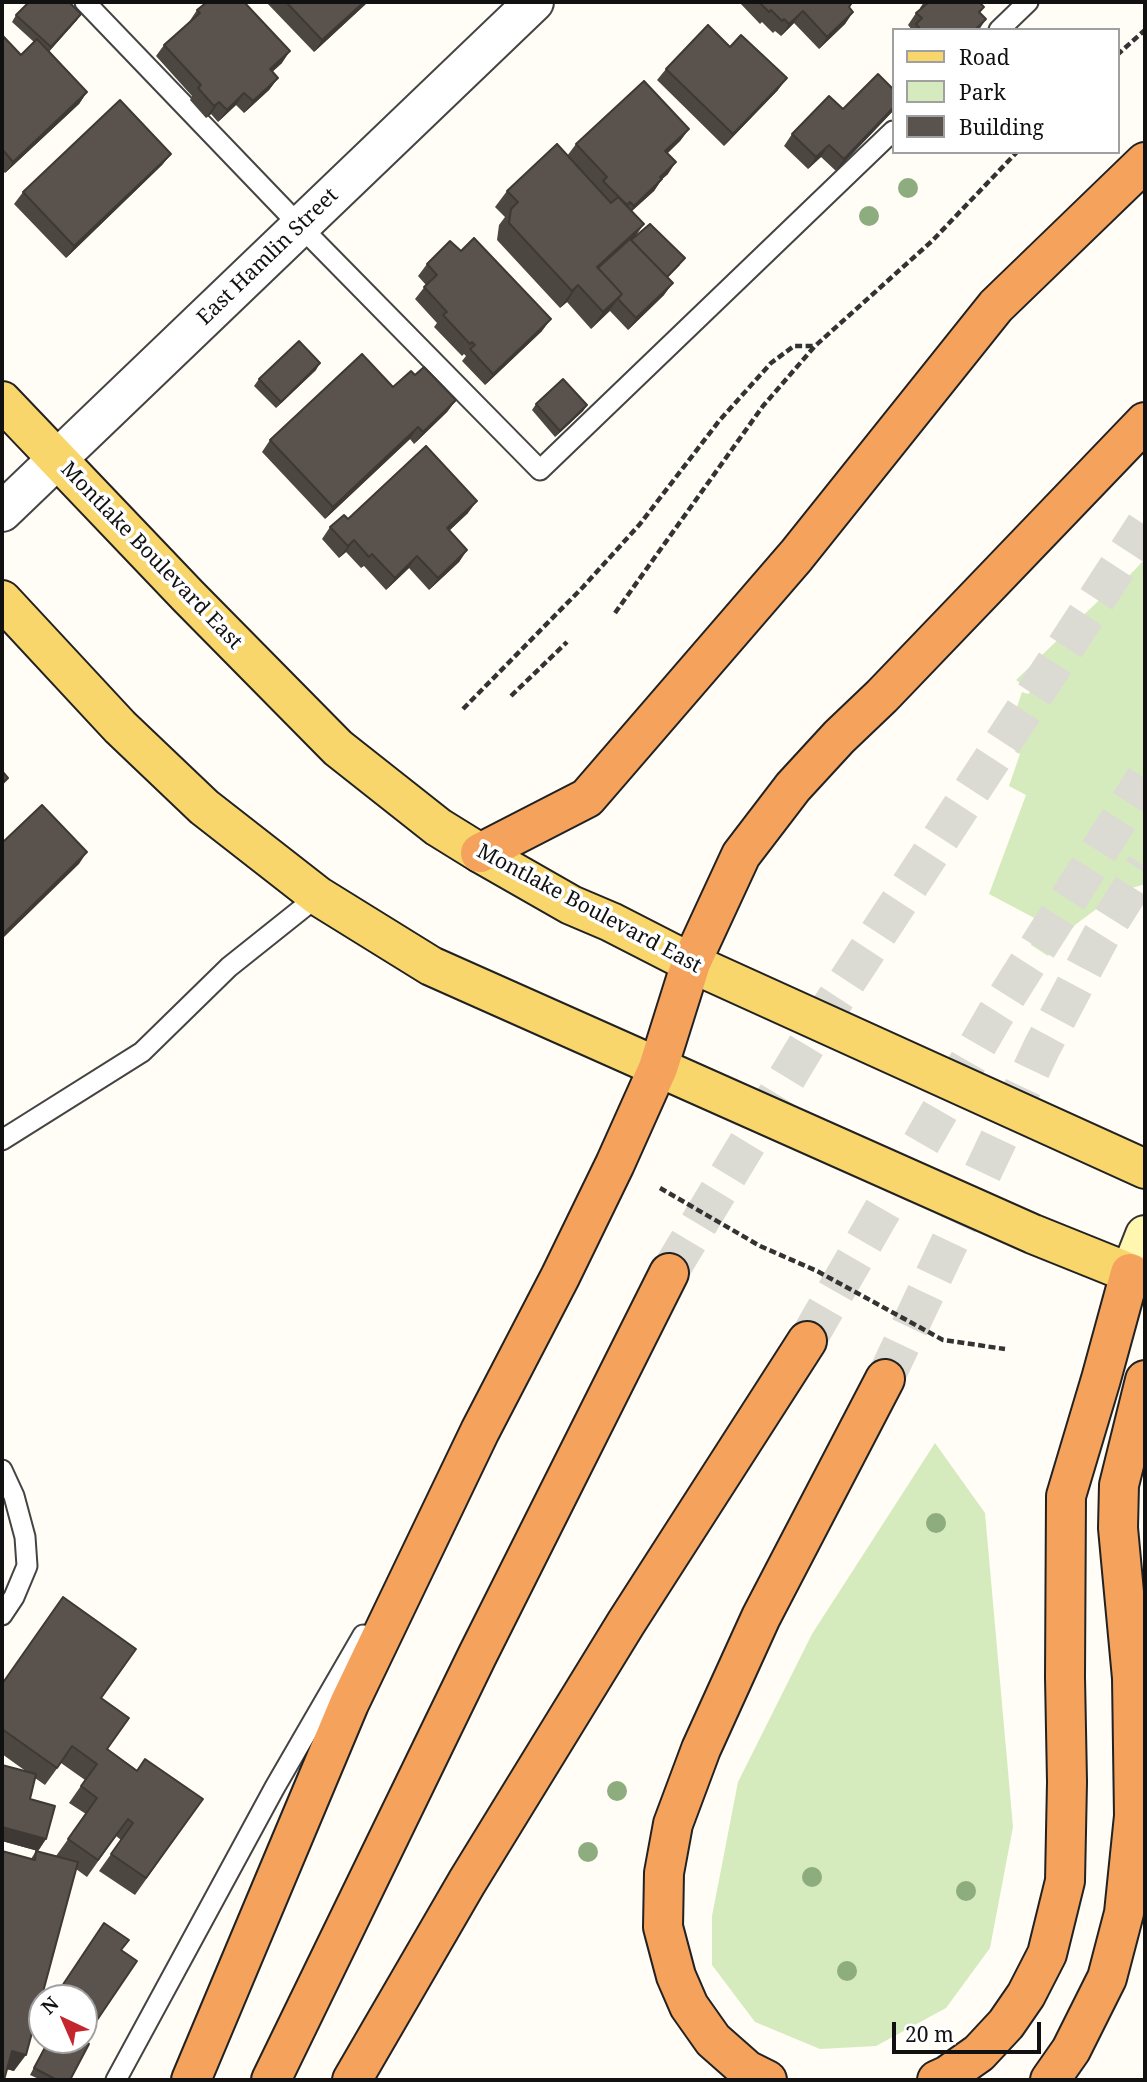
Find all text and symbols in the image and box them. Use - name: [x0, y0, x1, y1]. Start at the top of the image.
- legend: [892, 28, 1119, 154]
- text: Road: [959, 43, 1010, 71]
- text: Park: [959, 78, 1006, 106]
- text: Building: [959, 113, 1044, 141]
- street label: East Hamlin Street: [192, 183, 344, 331]
- street label: Montlake Boulevard East: [55, 457, 247, 655]
- street label: Montlake Boulevard East: [472, 839, 706, 979]
- north arrow: [28, 1984, 98, 2054]
- text: N: [35, 1991, 64, 2020]
- scale bar: [895, 2008, 1044, 2052]
- text: 20 m: [905, 2020, 954, 2048]

